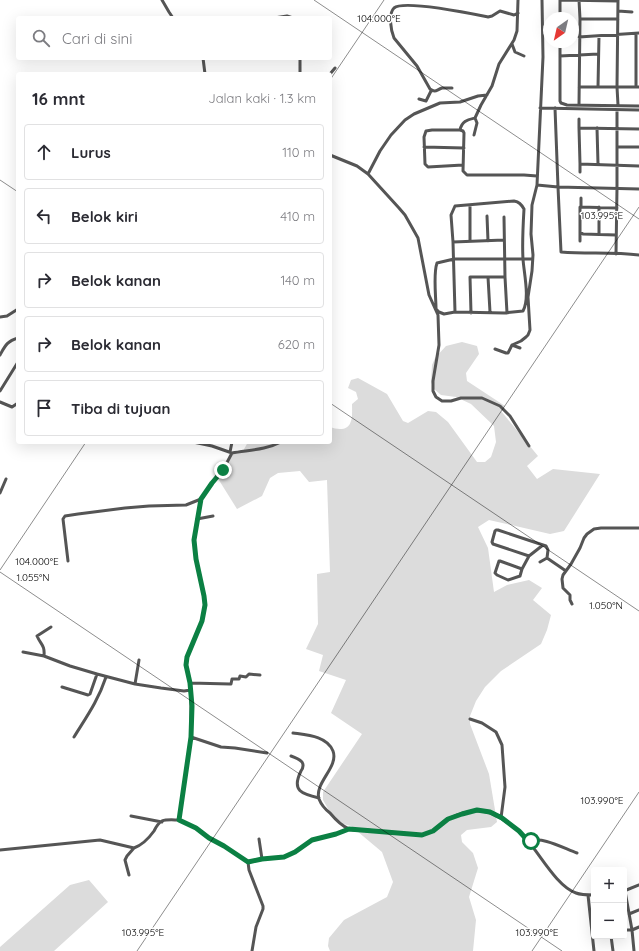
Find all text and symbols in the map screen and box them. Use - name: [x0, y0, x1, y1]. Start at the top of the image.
- text: 104.000°E: [357, 12, 401, 25]
- north arrow: [543, 12, 579, 48]
- search box: [16, 16, 332, 60]
- icon: search: [30, 27, 52, 49]
- text: Cari di sini: [62, 29, 133, 48]
- text: 16 mnt: [32, 88, 86, 109]
- text: Jalan kaki · 1.3 km: [208, 90, 316, 106]
- icon: ahead: [33, 141, 55, 163]
- text: Lurus: [71, 143, 111, 162]
- text: 110 m: [282, 144, 315, 160]
- icon: left: [33, 205, 55, 227]
- text: Belok kiri: [71, 207, 138, 226]
- text: 410 m: [280, 208, 315, 224]
- text: 103.995°E: [581, 209, 623, 222]
- icon: right: [33, 269, 55, 291]
- text: Belok kanan: [71, 271, 161, 290]
- text: 140 m: [280, 272, 315, 288]
- icon: right: [33, 333, 55, 355]
- text: Belok kanan: [71, 335, 161, 354]
- text: 620 m: [278, 336, 315, 352]
- icon: arrive: [33, 397, 55, 419]
- text: Tiba di tujuan: [71, 399, 170, 418]
- route end: [214, 461, 232, 479]
- text: 104.000°E: [15, 555, 59, 568]
- text: 1.055°N: [17, 571, 49, 584]
- text: 1.050°N: [589, 599, 623, 612]
- text: 103.990°E: [581, 794, 624, 807]
- route start: [522, 832, 540, 850]
- map controls: [591, 867, 627, 939]
- button: +: [591, 867, 627, 903]
- button: −: [591, 903, 627, 939]
- text: 103.995°E: [122, 926, 164, 939]
- text: 103.990°E: [516, 926, 559, 939]

